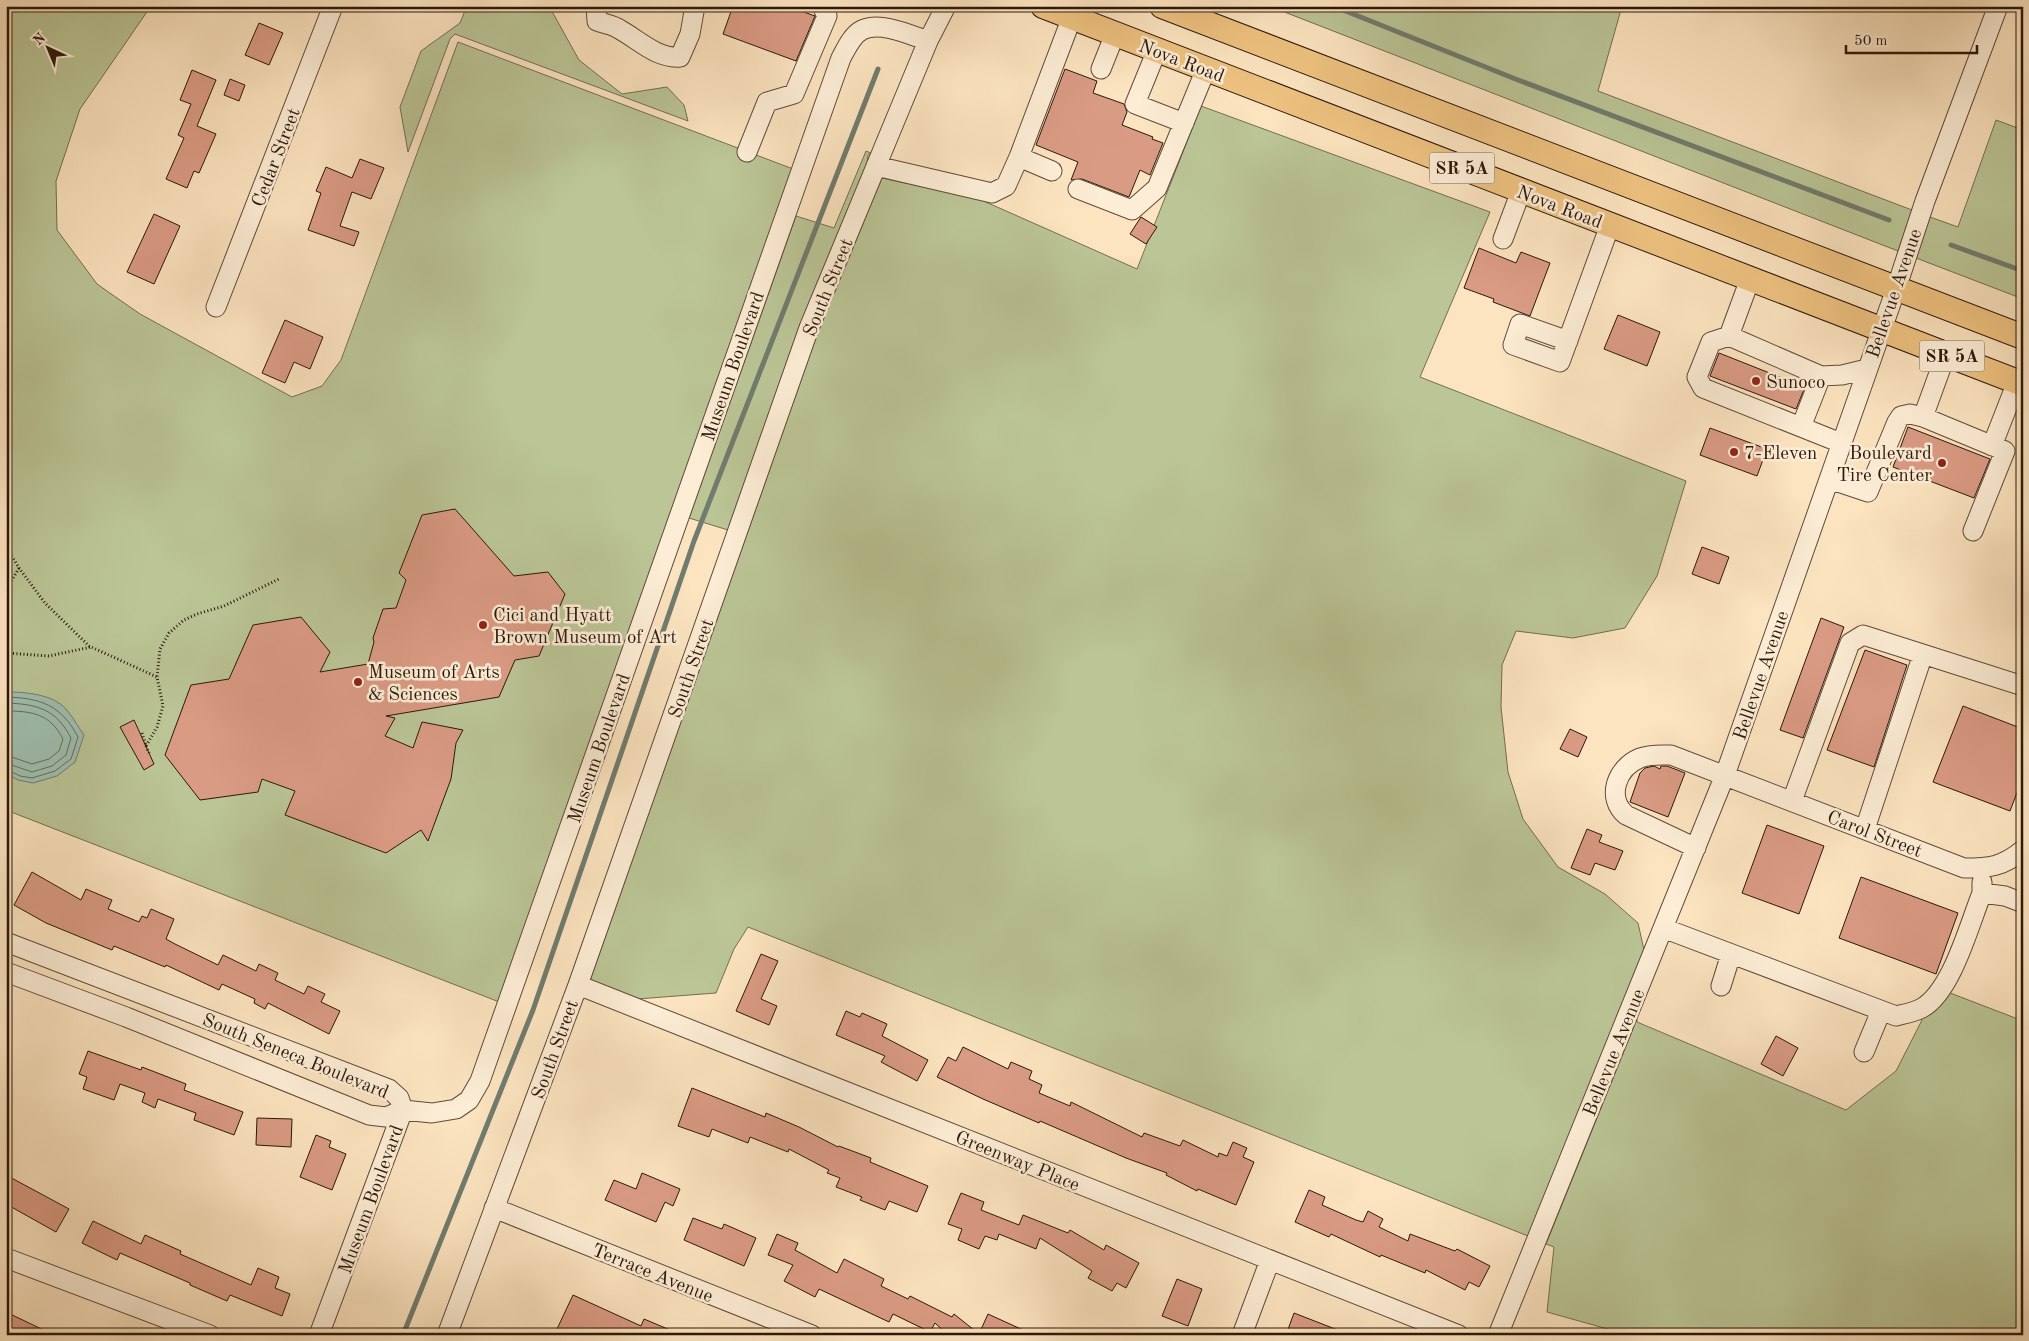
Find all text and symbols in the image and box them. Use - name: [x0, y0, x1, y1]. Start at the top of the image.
- north arrow: [22, 22, 72, 72]
- scale bar: [1846, 22, 1978, 54]
- text: N: [31, 30, 49, 48]
- text: 50 m: [1854, 34, 1888, 49]
- street label: Nova Road: [1136, 37, 1226, 87]
- street label: Cedar Street: [250, 106, 305, 210]
- road number: SR 5A: [1430, 152, 1494, 184]
- street label: Nova Road: [1514, 183, 1604, 233]
- street label: Bellevue Avenue: [1864, 227, 1926, 361]
- street label: South Street: [801, 236, 858, 340]
- street label: Museum Boulevard: [700, 290, 769, 444]
- road number: SR 5A: [1920, 341, 1984, 372]
- place label: Sunoco: [1766, 374, 1825, 393]
- marker: Sunoco: [1750, 375, 1762, 387]
- place label: 7-Eleven: [1744, 445, 1817, 464]
- place label: Boulevard Tire Center: [1837, 445, 1932, 486]
- marker: 7-Eleven: [1728, 446, 1740, 458]
- marker: Boulevard Tire Center: [1936, 457, 1948, 469]
- place label: Cici and Hyatt Brown Museum of Art: [493, 607, 677, 648]
- street label: Bellevue Avenue: [1731, 609, 1793, 743]
- street label: South Street: [666, 617, 718, 721]
- marker: Cici and Hyatt Brown Museum of Art: [477, 619, 489, 631]
- place label: Museum of Arts & Sciences: [368, 664, 500, 705]
- street label: Museum Boulevard: [566, 672, 635, 826]
- marker: Museum of Arts & Sciences: [352, 676, 364, 688]
- street label: Carol Street: [1824, 809, 1924, 862]
- street label: Bellevue Avenue: [1581, 987, 1650, 1119]
- street label: South Street: [530, 998, 583, 1102]
- street label: South Seneca Boulevard: [199, 1011, 391, 1103]
- street label: Museum Boulevard: [337, 1123, 408, 1277]
- street label: Greenway Place: [952, 1129, 1082, 1196]
- street label: Terrace Avenue: [589, 1241, 715, 1307]

